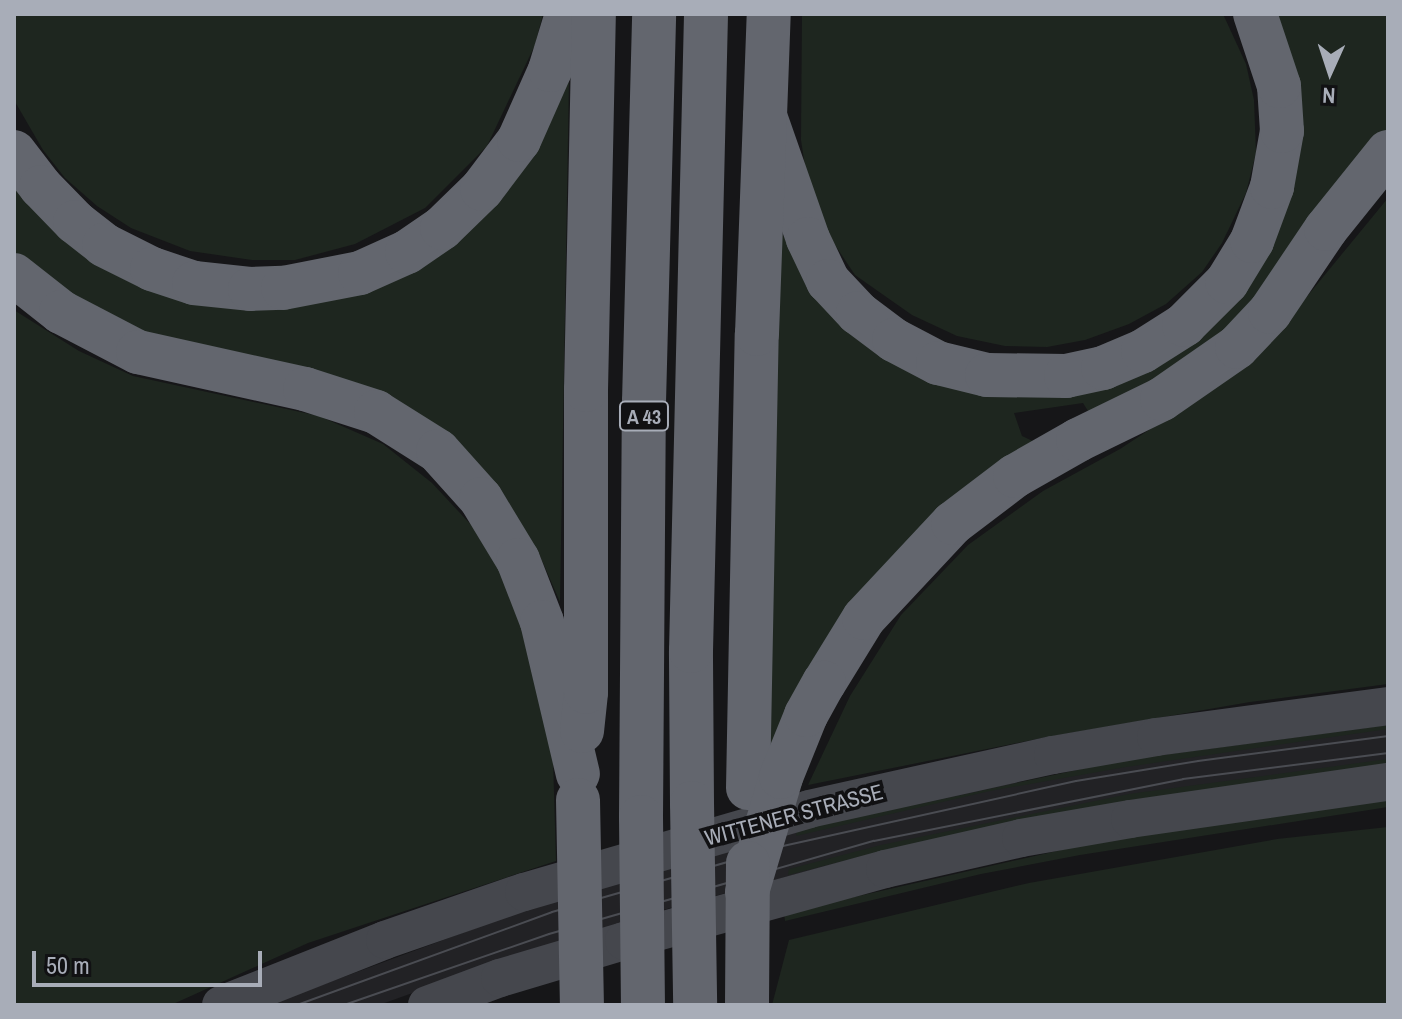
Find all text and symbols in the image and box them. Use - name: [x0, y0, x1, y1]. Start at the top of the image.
- north arrow: [1290, 32, 1370, 112]
- text: N: [1321, 81, 1336, 111]
- road number: A 43: [618, 400, 670, 432]
- street label: WITTENER STRASSE: [702, 779, 886, 851]
- scale bar: [36, 935, 266, 985]
- text: 50 m: [46, 949, 90, 981]

